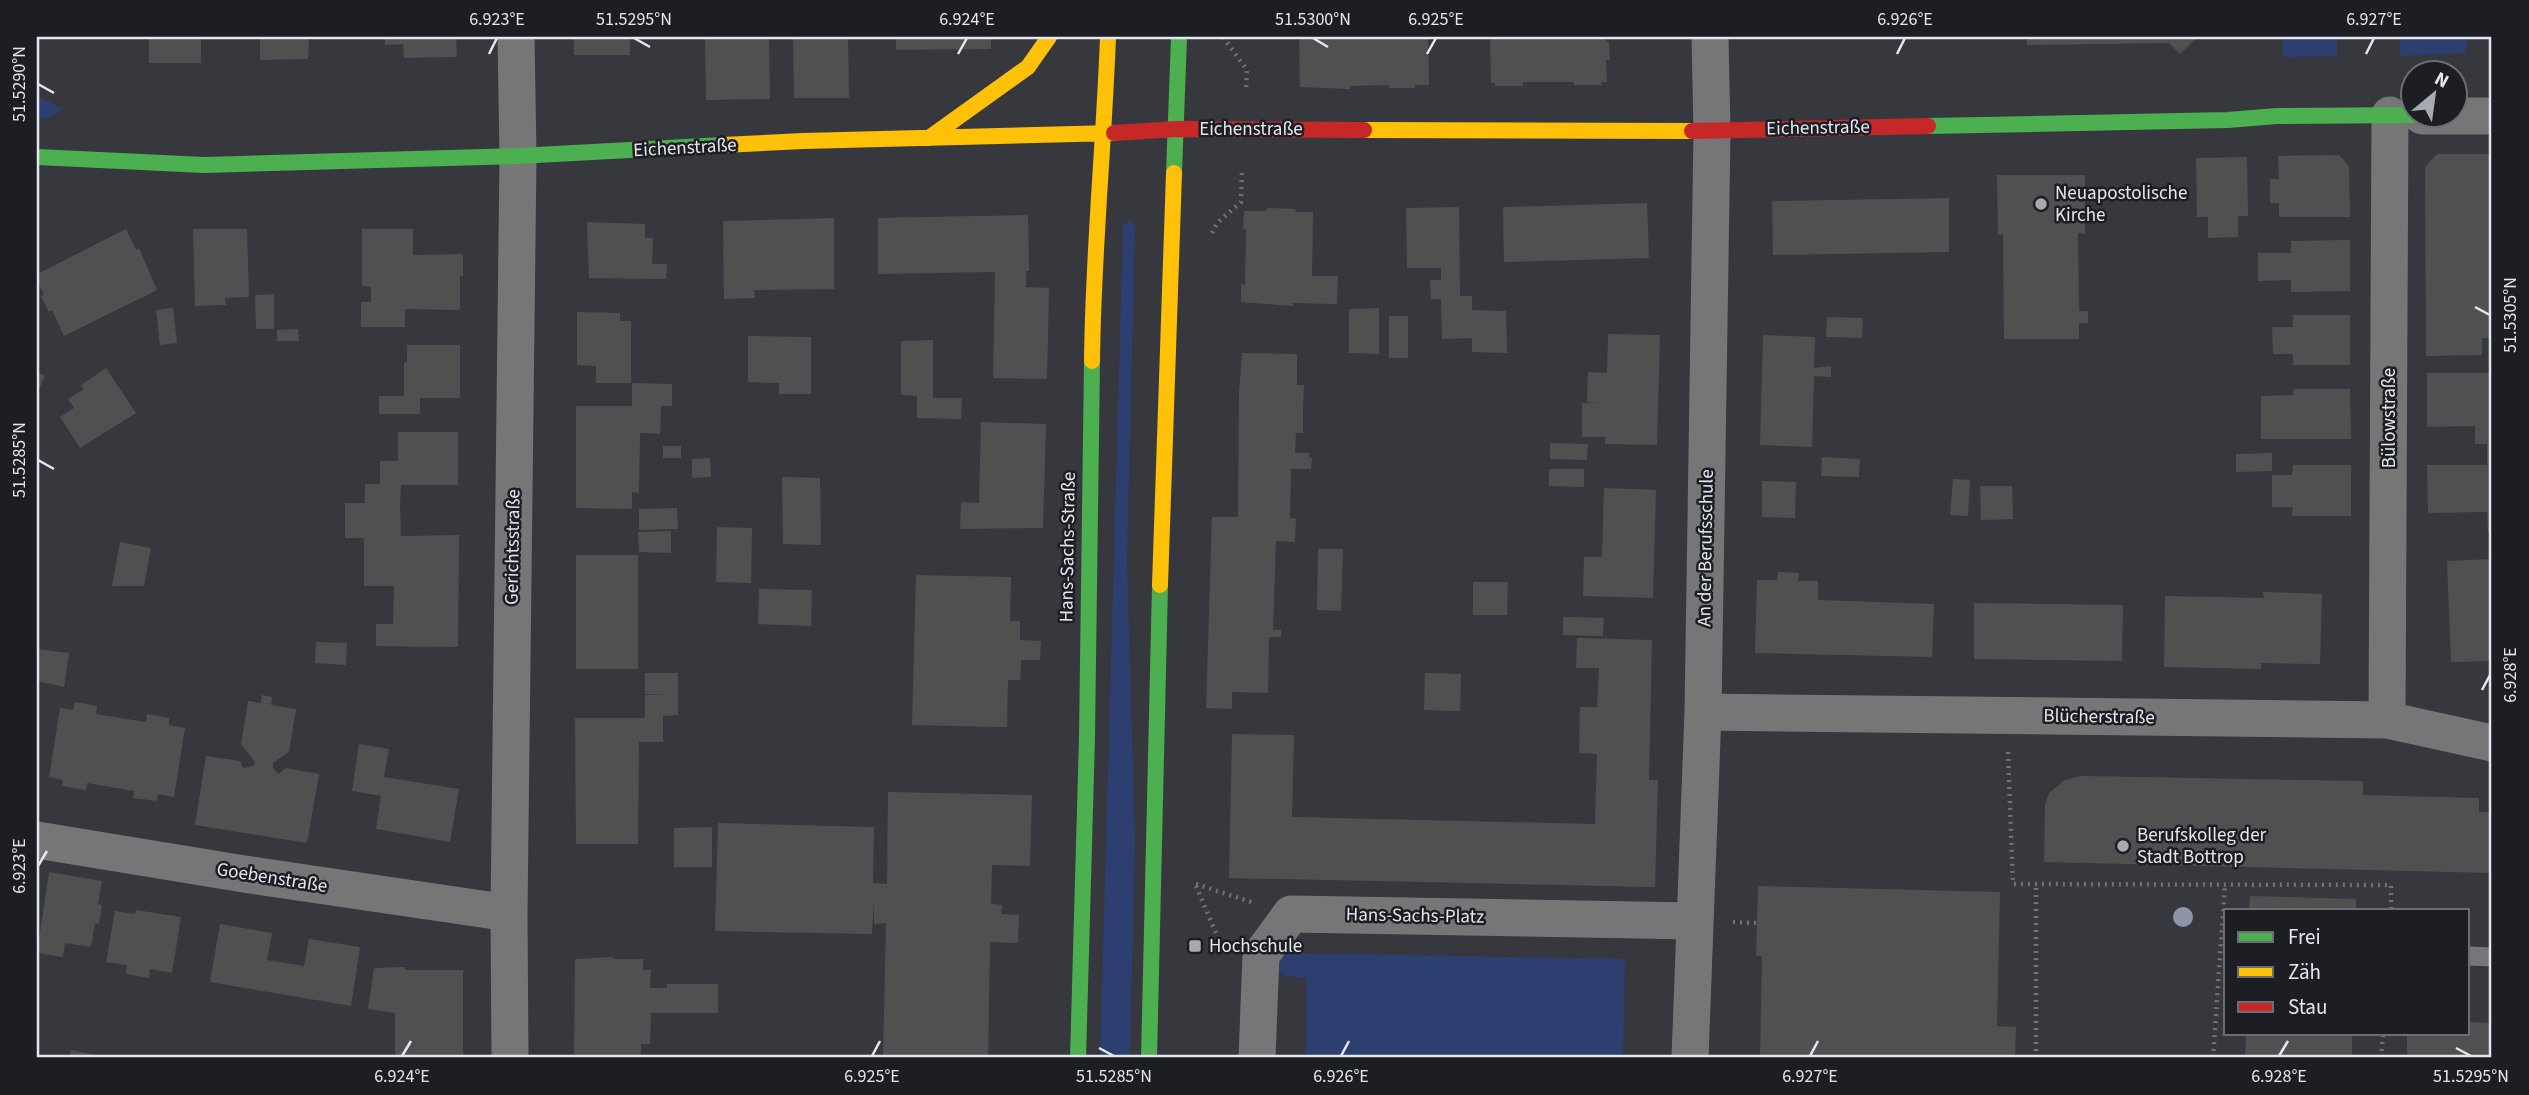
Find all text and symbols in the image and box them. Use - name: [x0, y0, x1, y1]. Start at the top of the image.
- text: 6.923°E: [469, 7, 525, 32]
- text: 51.5295°N: [596, 7, 672, 32]
- text: 6.924°E: [939, 7, 995, 32]
- text: 51.5300°N: [1275, 7, 1351, 32]
- text: 6.925°E: [1408, 7, 1464, 32]
- text: 6.926°E: [1877, 7, 1933, 32]
- text: 6.927°E: [2346, 7, 2402, 32]
- text: 51.5290°N: [7, 46, 32, 122]
- north arrow: [2400, 60, 2470, 130]
- text: N: [2429, 66, 2454, 95]
- street label: Eichenstraße: [1766, 114, 1870, 142]
- street label: Eichenstraße: [1199, 116, 1303, 143]
- street label: Eichenstraße: [633, 132, 737, 164]
- place label: Neuapostolische Kirche: [2055, 180, 2187, 229]
- marker: Neuapostolische Kirche: [2033, 196, 2049, 212]
- text: 51.5305°N: [2498, 277, 2523, 353]
- street label: Bülowstraße: [2376, 368, 2403, 468]
- text: 51.5285°N: [7, 422, 32, 498]
- street label: An der Berufsschule: [1691, 469, 1721, 627]
- street label: Hans-Sachs-Straße: [1053, 471, 1083, 623]
- street label: Gerichtsstraße: [498, 489, 528, 605]
- text: 6.928°E: [2498, 647, 2523, 703]
- street label: Blücherstraße: [2043, 703, 2155, 731]
- place label: Berufskolleg der Stadt Bottrop: [2137, 822, 2267, 871]
- text: 6.923°E: [7, 838, 32, 894]
- marker: Berufskolleg der Stadt Bottrop: [2115, 838, 2131, 854]
- street label: Goebenstraße: [215, 856, 329, 900]
- street label: Hans-Sachs-Platz: [1346, 901, 1484, 931]
- legend: [2224, 909, 2470, 1036]
- text: Frei: [2288, 922, 2321, 952]
- place label: Hochschule: [1209, 933, 1302, 960]
- marker: Hochschule: [1187, 938, 1203, 954]
- text: Zäh: [2288, 957, 2321, 987]
- text: Stau: [2288, 992, 2327, 1022]
- text: 6.924°E: [374, 1064, 430, 1089]
- text: 6.925°E: [844, 1064, 900, 1089]
- text: 51.5285°N: [1076, 1064, 1152, 1089]
- text: 6.926°E: [1313, 1064, 1369, 1089]
- text: 6.927°E: [1782, 1064, 1838, 1089]
- text: 6.928°E: [2251, 1064, 2307, 1089]
- text: 51.5295°N: [2433, 1064, 2509, 1089]

